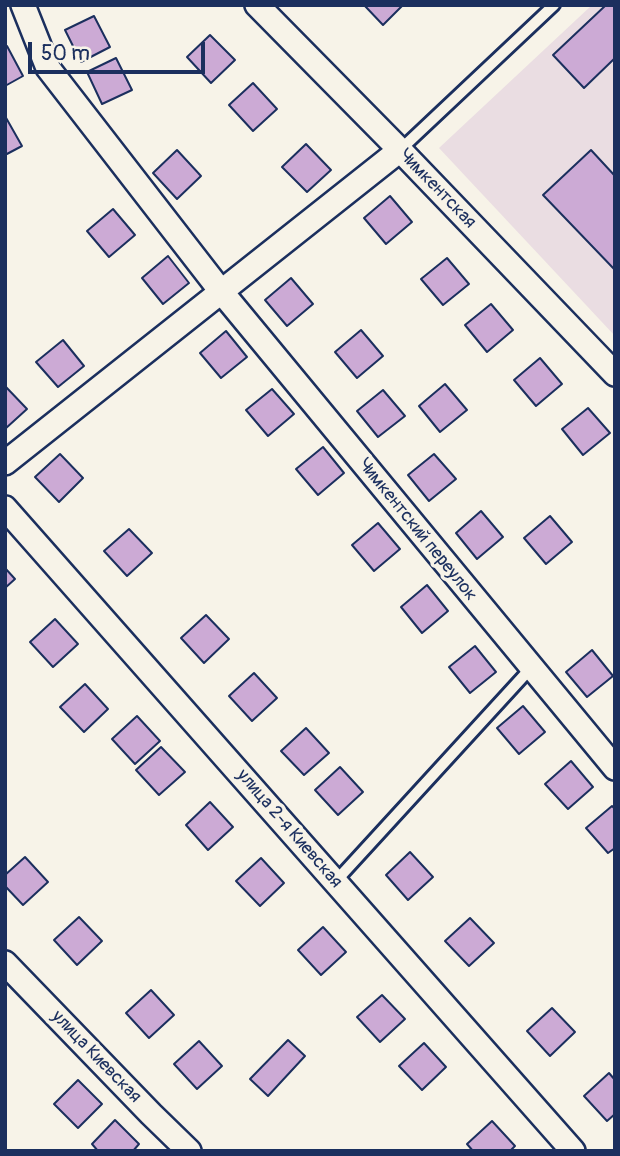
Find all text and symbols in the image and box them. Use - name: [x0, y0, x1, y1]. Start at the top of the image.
- scale bar: [32, 28, 208, 72]
- text: 50 m: [41, 40, 90, 67]
- street label: Чимкентская: [394, 145, 480, 233]
- street label: Чимкентский переулок: [353, 454, 481, 606]
- street label: улица 2-я Киевская: [232, 765, 346, 893]
- street label: улица Киевская: [47, 1006, 145, 1108]

